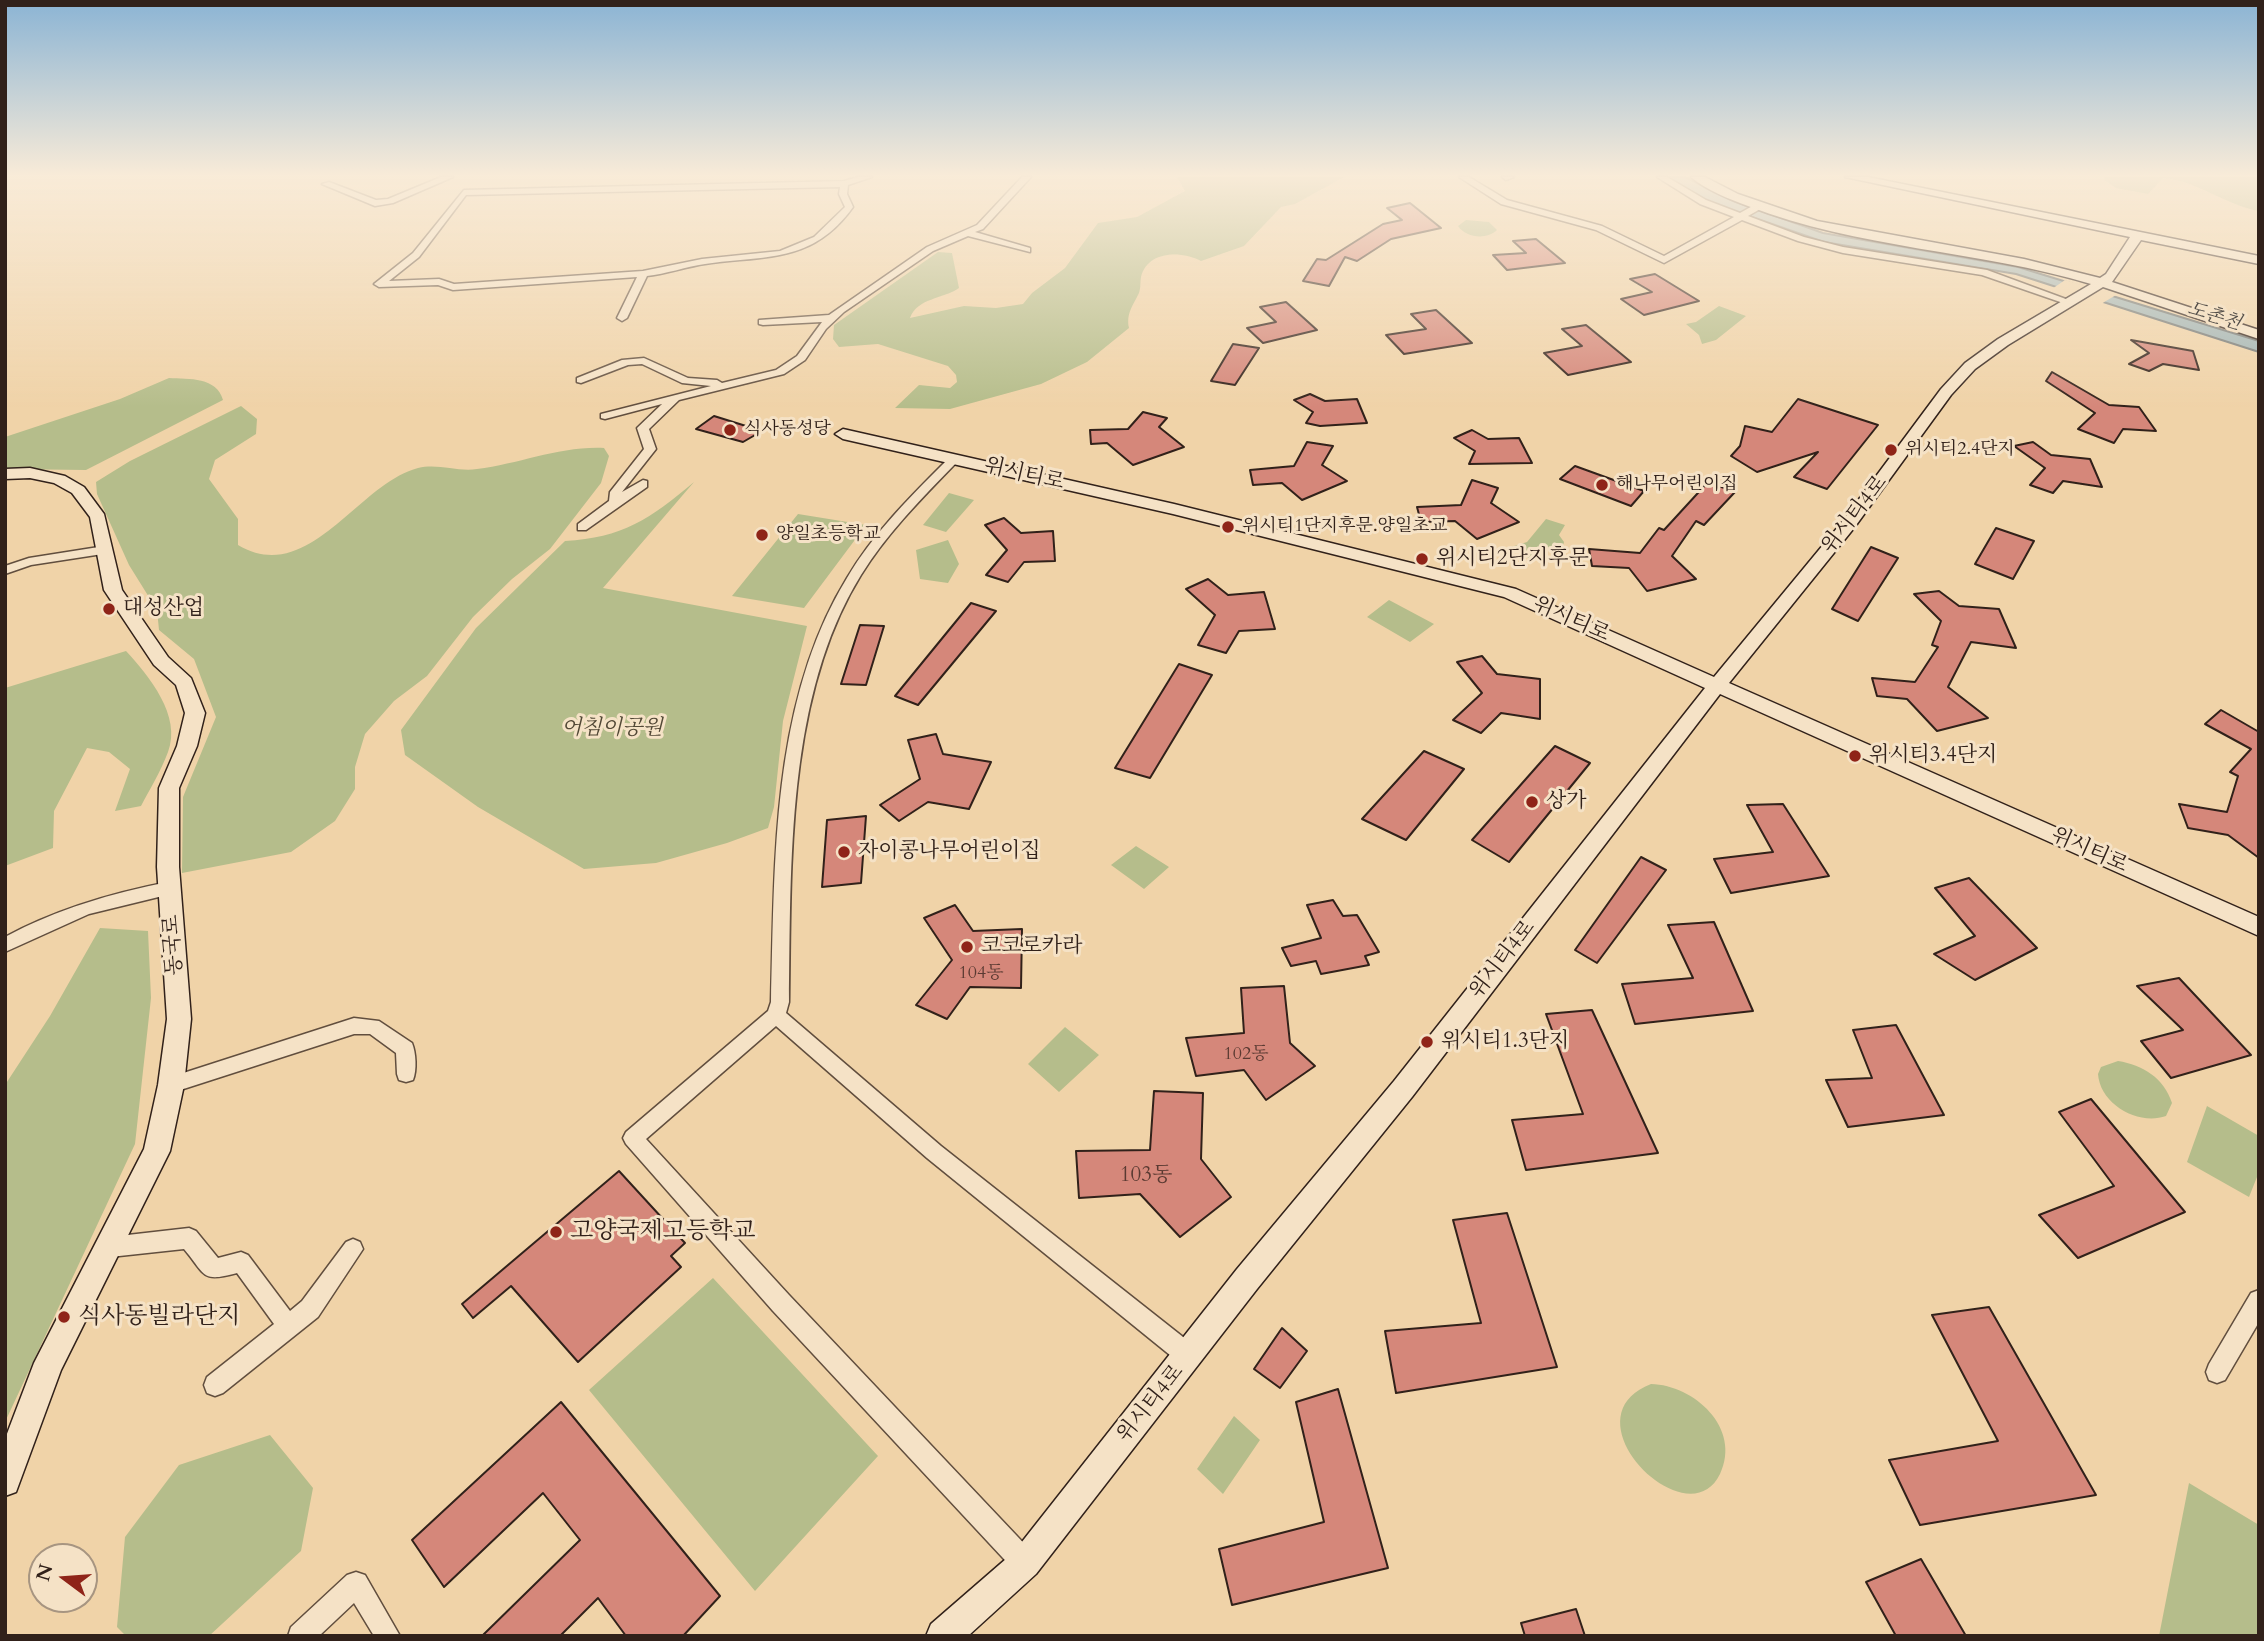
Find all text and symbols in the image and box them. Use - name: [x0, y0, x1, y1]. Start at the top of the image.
- water label: 도촌천: [2184, 298, 2244, 336]
- place label: 식사동성당: [744, 419, 831, 441]
- marker: 식사동성당: [722, 422, 738, 438]
- place label: 위시티2.4단지: [1905, 439, 2015, 461]
- marker: 위시티2.4단지: [1883, 442, 1899, 458]
- street label: 위시티로: [982, 454, 1066, 496]
- street label: 위시티4로: [1817, 471, 1893, 559]
- place label: 해나무어린이집: [1616, 474, 1738, 496]
- marker: 해나무어린이집: [1594, 477, 1610, 493]
- place label: 위시티1단지후문.양일초교: [1242, 516, 1447, 538]
- marker: 위시티1단지후문.양일초교: [1220, 519, 1236, 535]
- place label: 양일초등학교: [776, 524, 880, 546]
- marker: 양일초등학교: [754, 527, 770, 543]
- place label: 위시티2단지후문: [1436, 546, 1589, 572]
- marker: 위시티2단지후문: [1414, 551, 1430, 567]
- street label: 위시티로: [1529, 592, 1613, 648]
- place label: 대성산업: [123, 596, 204, 622]
- marker: 대성산업: [101, 601, 117, 617]
- park label: 어침이공원: [561, 716, 663, 742]
- place label: 위시티3.4단지: [1869, 743, 1997, 769]
- marker: 위시티3.4단지: [1847, 748, 1863, 764]
- place label: 상가: [1546, 789, 1587, 815]
- marker: 상가: [1524, 794, 1540, 810]
- street label: 위시티로: [2047, 823, 2131, 879]
- place label: 자이콩나무어린이집: [858, 839, 1041, 865]
- marker: 자이콩나무어린이집: [836, 844, 852, 860]
- street label: 동국로: [159, 914, 189, 976]
- street label: 위시티4로: [1465, 916, 1541, 1004]
- place label: 코코로카라: [981, 934, 1082, 960]
- marker: 코코로카라: [959, 939, 975, 955]
- house number: 104동: [958, 963, 1004, 985]
- place label: 위시티1.3단지: [1441, 1029, 1569, 1055]
- marker: 위시티1.3단지: [1419, 1034, 1435, 1050]
- house number: 102동: [1223, 1044, 1269, 1066]
- house number: 103동: [1120, 1163, 1172, 1189]
- place label: 고양국제고등학교: [570, 1218, 755, 1246]
- marker: 고양국제고등학교: [548, 1224, 564, 1240]
- place label: 식사동빌라단지: [78, 1303, 240, 1331]
- marker: 식사동빌라단지: [56, 1309, 72, 1325]
- street label: 위시티4로: [1112, 1360, 1190, 1448]
- north arrow: [28, 1543, 98, 1613]
- text: N: [30, 1561, 60, 1584]

